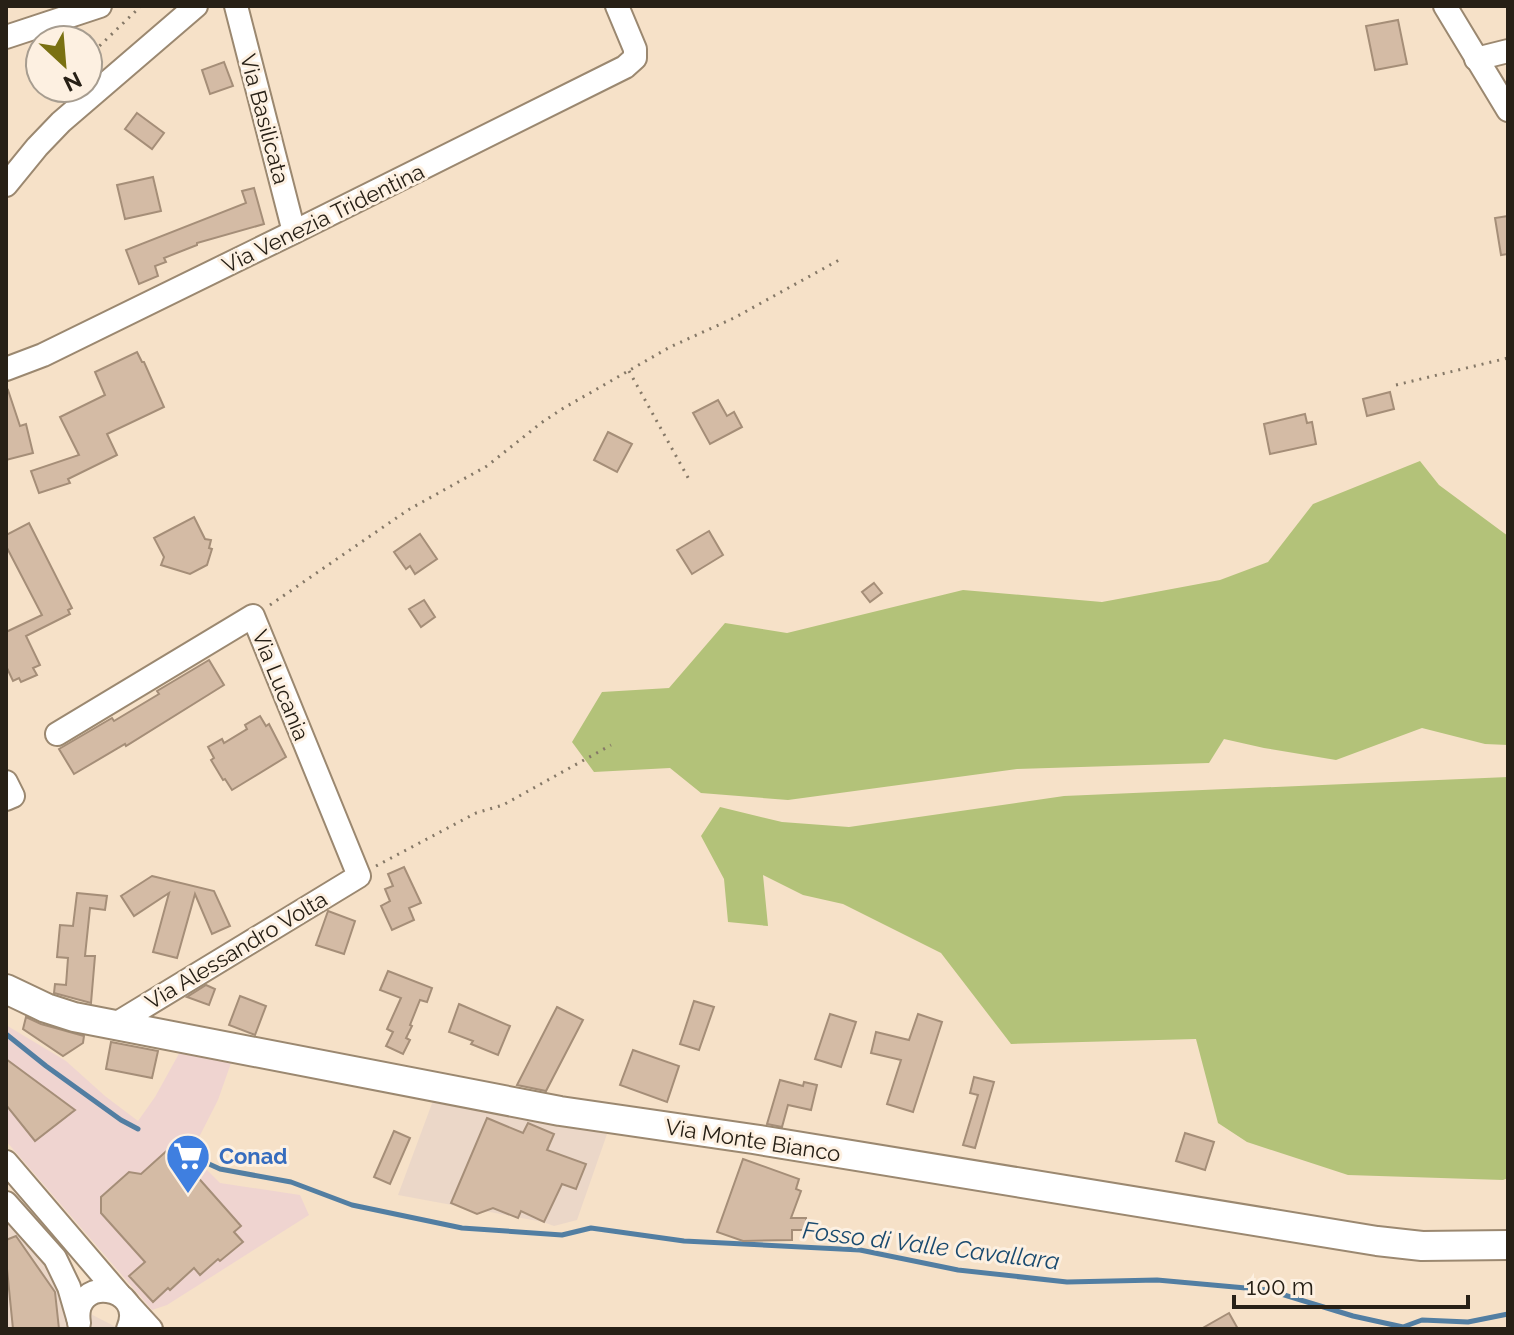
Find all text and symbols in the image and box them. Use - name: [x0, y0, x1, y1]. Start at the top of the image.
- north arrow: [24, 24, 104, 104]
- street label: Via Basilicata: [235, 51, 295, 187]
- text: N: [60, 67, 86, 97]
- street label: Via Venezia Tridentina: [218, 158, 428, 278]
- street label: Via Lucania: [247, 626, 315, 744]
- street label: Via Alessandro Volta: [140, 885, 332, 1015]
- street label: Via Monte Bianco: [663, 1113, 843, 1167]
- supermarket icon: Conad: [164, 1132, 212, 1195]
- place label: Conad: [219, 1143, 287, 1169]
- water label: Fosso di Valle Cavallara: [801, 1215, 1061, 1276]
- scale bar: [1234, 1259, 1468, 1309]
- text: 100 m: [1246, 1272, 1314, 1301]

